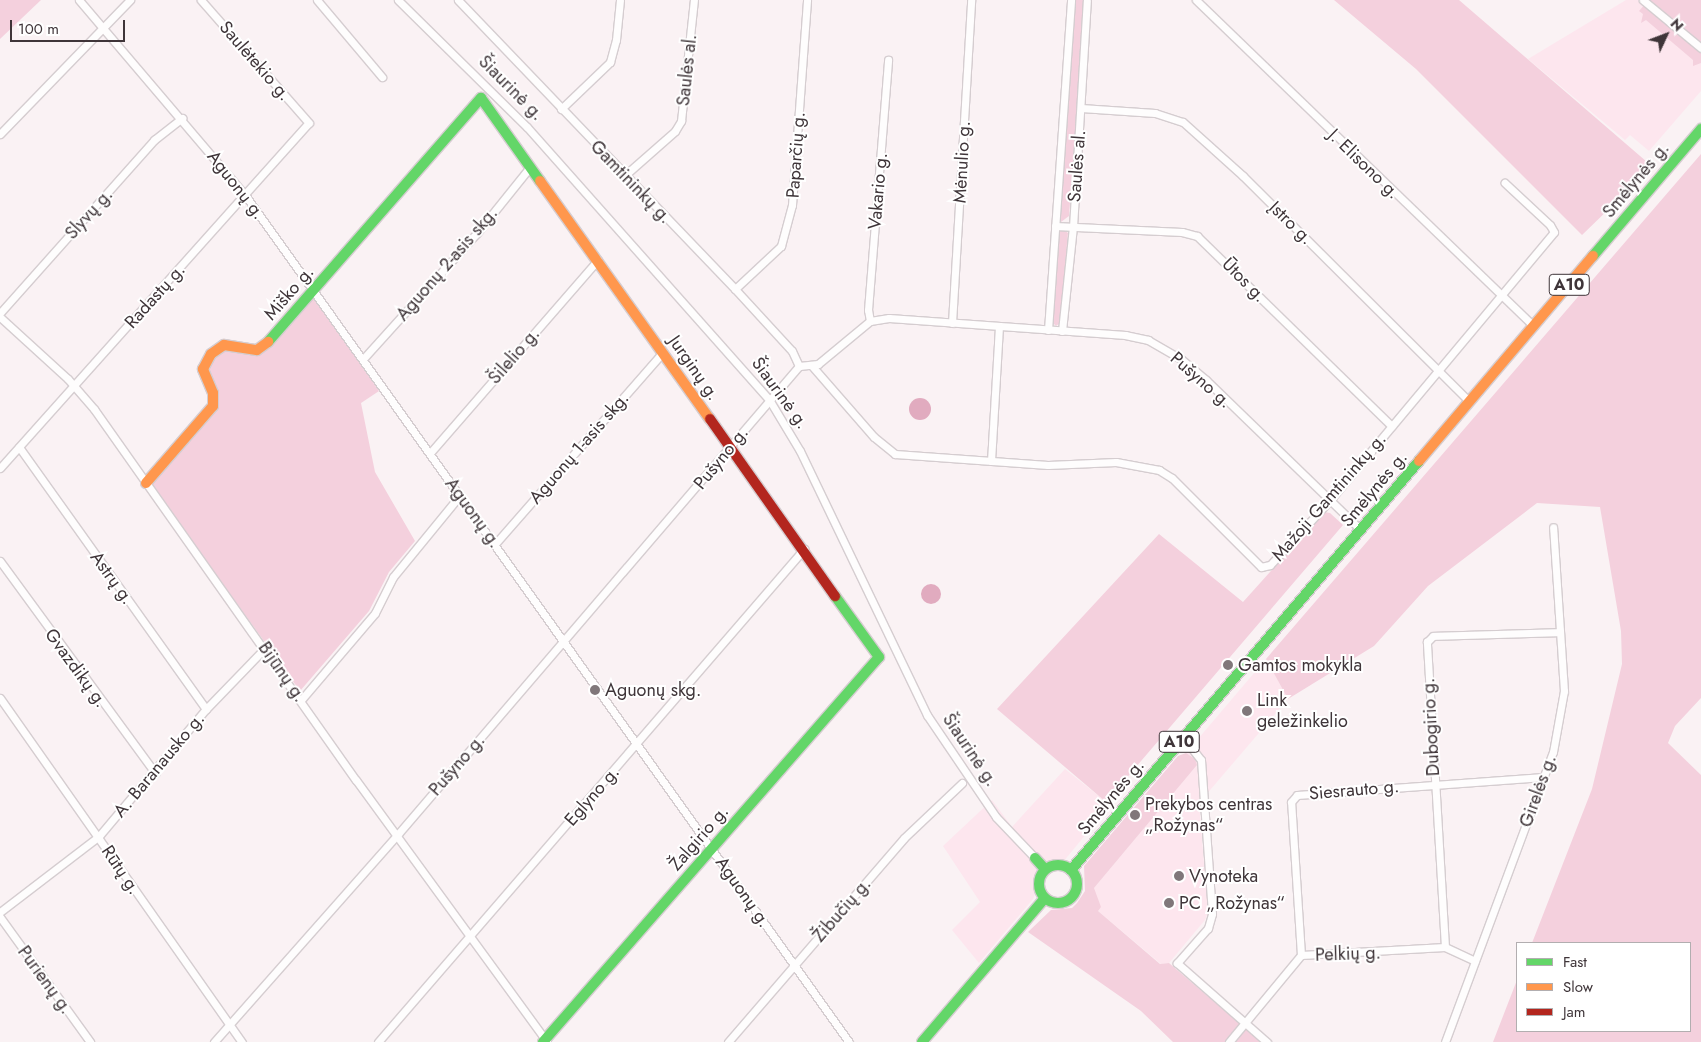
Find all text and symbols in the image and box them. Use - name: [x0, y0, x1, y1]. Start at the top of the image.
- scale bar: [12, 10, 128, 42]
- north arrow: [1641, 10, 1691, 60]
- text: N: [1666, 14, 1688, 36]
- street label: Saulėtekio g.: [215, 17, 295, 105]
- text: 100 m: [18, 18, 59, 40]
- street label: Saulės al.: [672, 33, 702, 107]
- street label: Šiaurinė g.: [474, 51, 548, 125]
- street label: Paparčių g.: [782, 111, 810, 199]
- street label: Mėnulio g.: [949, 120, 975, 204]
- street label: J. Elisono g.: [1324, 125, 1404, 203]
- street label: Saulės al.: [1064, 129, 1090, 203]
- street label: Gamtininkų g.: [586, 136, 676, 228]
- street label: Smėlynės g.: [1598, 138, 1674, 222]
- street label: Aguonų g.: [202, 146, 270, 224]
- street label: Vakario g.: [864, 152, 892, 230]
- street label: Slyvų g.: [61, 184, 117, 244]
- street label: Įstro g.: [1265, 197, 1317, 249]
- street label: Aguonų 2-asis skg.: [392, 203, 502, 325]
- street label: Ūtos g.: [1217, 253, 1271, 307]
- street label: Radastų g.: [120, 259, 190, 333]
- street label: Miško g.: [260, 261, 318, 325]
- road number: A10: [1548, 272, 1590, 298]
- street label: Šilelio g.: [484, 323, 544, 389]
- street label: Jurginų g.: [664, 331, 724, 405]
- street label: Pušyno g.: [1166, 347, 1236, 413]
- street label: Šiaurinė g.: [747, 353, 813, 433]
- street label: Aguonų 1-asis skg.: [524, 388, 634, 508]
- street label: Pušyno g.: [689, 422, 753, 494]
- street label: Mažoji Gamtininkų g.: [1267, 428, 1391, 566]
- street label: Smėlynės g.: [1336, 447, 1412, 531]
- street label: Aguonų g.: [440, 474, 506, 552]
- street label: Astrų g.: [86, 547, 138, 609]
- street label: Gvazdikų g.: [40, 624, 112, 712]
- street label: Bijūnų g.: [253, 638, 311, 706]
- place label: Gamtos mokykla: [1238, 654, 1362, 676]
- marker: Gamtos mokykla: [1222, 659, 1234, 671]
- street label: Dubogirio g.: [1418, 677, 1444, 777]
- place label: Aguonų skg.: [605, 679, 701, 701]
- marker: Aguonų skg.: [589, 684, 601, 696]
- place label: Link geležinkelio: [1257, 690, 1348, 732]
- marker: Link geležinkelio: [1241, 705, 1253, 717]
- street label: A. Baranausko g.: [109, 708, 209, 822]
- street label: Šiaurinė g.: [938, 709, 1002, 791]
- road number: A10: [1158, 729, 1200, 756]
- street label: Pušyno g.: [424, 730, 490, 800]
- street label: Girelės g.: [1515, 752, 1561, 830]
- street label: Smėlynės g.: [1073, 755, 1149, 839]
- street label: Eglyno g.: [560, 762, 624, 830]
- street label: Siesrauto g.: [1308, 775, 1400, 805]
- place label: Prekybos centras „Rožynas“: [1145, 794, 1272, 836]
- street label: Žalgirio g.: [665, 801, 733, 875]
- marker: Prekybos centras „Rožynas“: [1129, 809, 1141, 821]
- street label: Rūtų g.: [97, 841, 145, 899]
- street label: Aguonų g.: [711, 852, 775, 932]
- place label: Vynoteka: [1189, 865, 1258, 887]
- marker: Vynoteka: [1173, 870, 1185, 882]
- street label: Žibučių g.: [808, 873, 876, 947]
- place label: PC „Rožynas“: [1179, 892, 1285, 914]
- marker: PC „Rožynas“: [1163, 897, 1175, 909]
- street label: Purienų g.: [13, 942, 77, 1018]
- street label: Pelkių g.: [1315, 942, 1381, 966]
- legend: [1516, 942, 1691, 1032]
- text: Fast: [1563, 951, 1587, 973]
- text: Slow: [1563, 976, 1593, 998]
- text: Jam: [1563, 1001, 1586, 1023]

